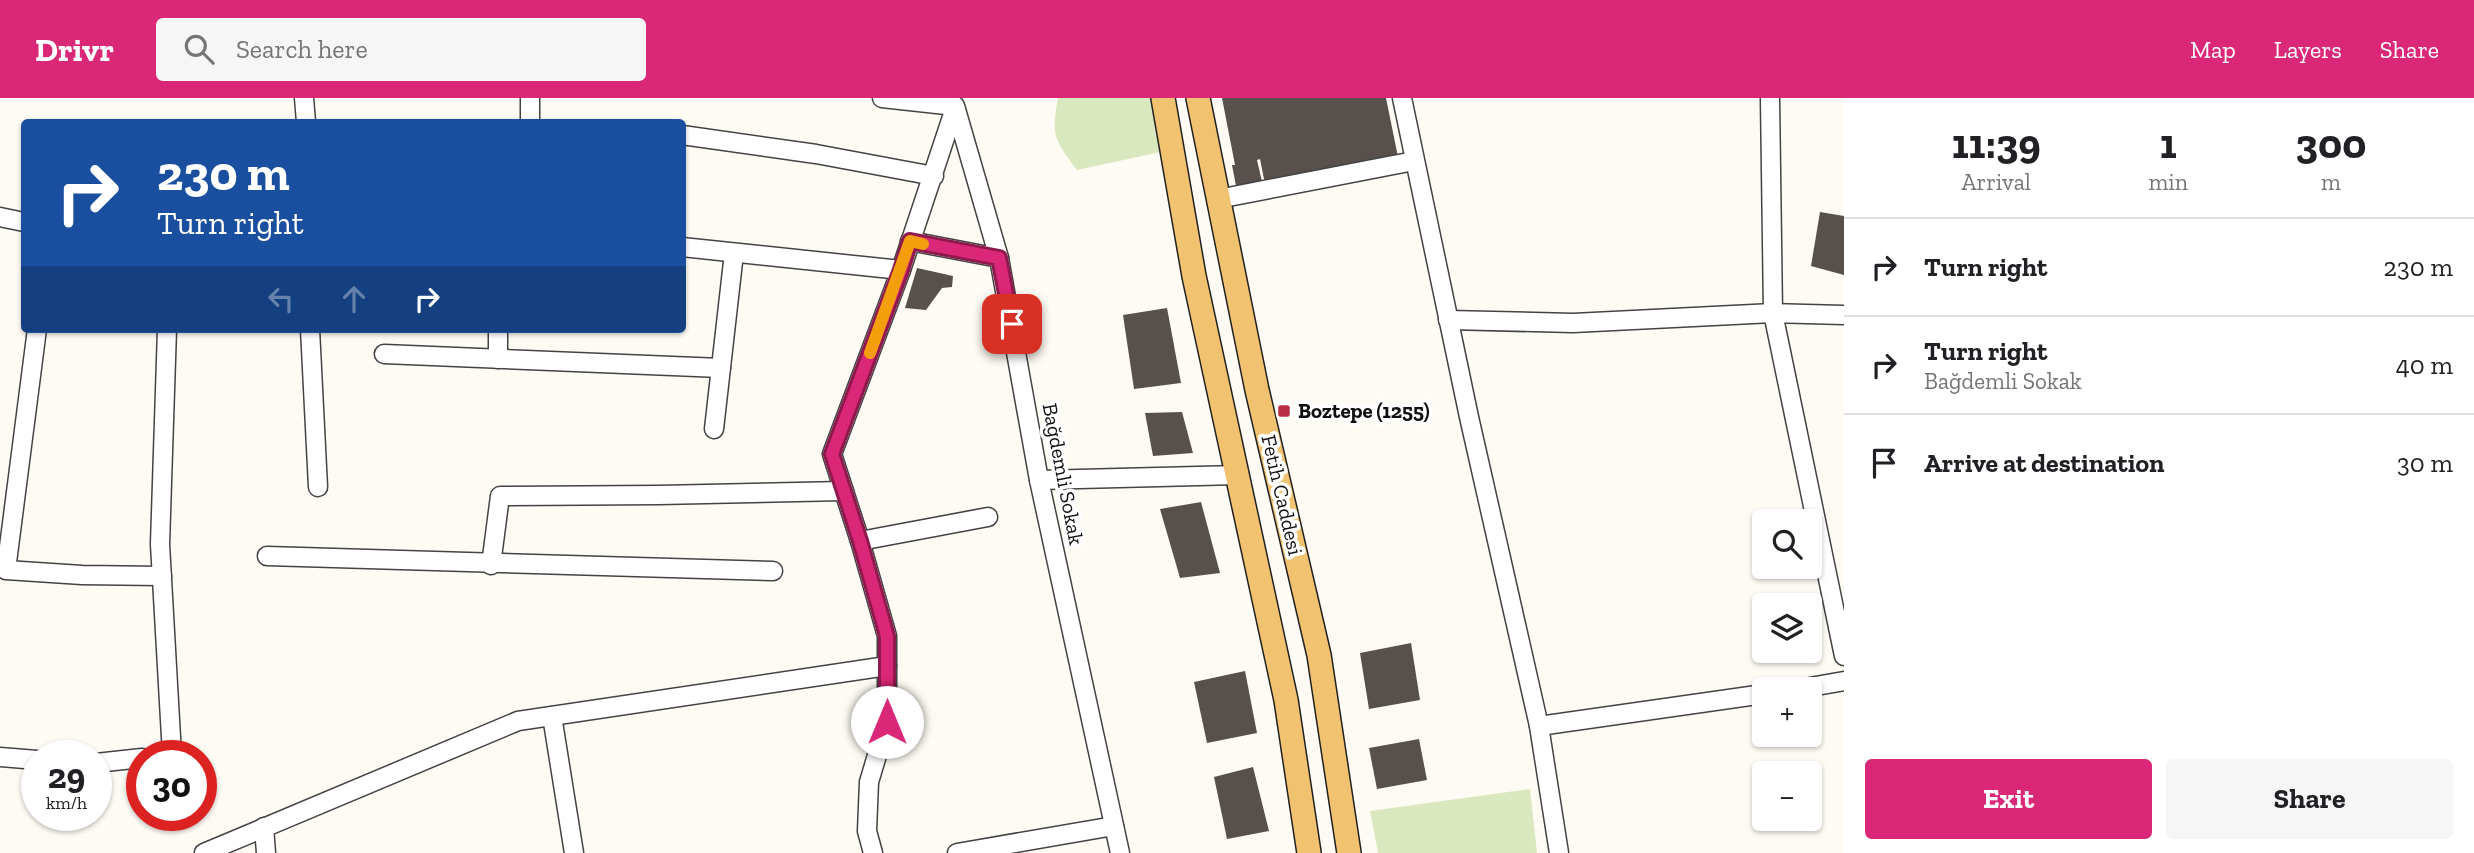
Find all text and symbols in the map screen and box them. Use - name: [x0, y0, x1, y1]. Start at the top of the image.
- search box: [156, 18, 646, 81]
- text: Drivr: [35, 30, 114, 69]
- icon: search: [180, 30, 218, 68]
- text: Search here: [236, 33, 368, 65]
- text: Map: [2190, 35, 2236, 64]
- text: Layers: [2274, 35, 2342, 64]
- text: Share: [2380, 35, 2439, 64]
- text: 11:39: [1952, 118, 2041, 169]
- text: 1: [2160, 118, 2177, 169]
- text: 300: [2296, 118, 2366, 169]
- text: 230 m: [157, 144, 290, 203]
- icon: right: [42, 147, 133, 238]
- text: Arrival: [1962, 168, 2031, 196]
- text: min: [2148, 168, 2188, 196]
- text: m: [2321, 168, 2341, 196]
- text: Turn right: [157, 204, 304, 242]
- icon: right: [1865, 248, 1903, 286]
- text: Turn right: [1924, 251, 2047, 283]
- text: 230 m: [2384, 251, 2453, 283]
- icon: left: [262, 280, 300, 318]
- icon: ahead: [335, 280, 373, 318]
- icon: right: [408, 280, 446, 318]
- pin: [982, 294, 1042, 354]
- icon: arrive: [993, 305, 1031, 343]
- text: Turn right: [1924, 335, 2047, 367]
- icon: right: [1865, 346, 1903, 384]
- text: 40 m: [2396, 349, 2453, 381]
- text: Bağdemli Sokak: [1924, 367, 2082, 395]
- place label: Boztepe (1255): [1298, 398, 1430, 423]
- street label: Bağdemli Sokak: [1037, 401, 1090, 547]
- marker: Boztepe (1255): [1276, 403, 1292, 419]
- street label: Fetih Caddesi: [1256, 432, 1309, 558]
- icon: arrive: [1865, 444, 1903, 482]
- text: Arrive at destination: [1924, 447, 2164, 479]
- text: 30 m: [2397, 447, 2453, 479]
- map controls: [1752, 509, 1822, 831]
- button: search: [1752, 509, 1822, 579]
- button: layers: [1752, 593, 1822, 663]
- button: +: [1752, 677, 1822, 747]
- position arrow: [850, 685, 924, 759]
- speed limit sign: 30: [126, 740, 217, 831]
- text: 29: [48, 755, 85, 797]
- button: Exit: [1865, 759, 2152, 839]
- button: Share: [2166, 759, 2453, 839]
- button: −: [1752, 761, 1822, 831]
- text: km/h: [46, 792, 87, 814]

